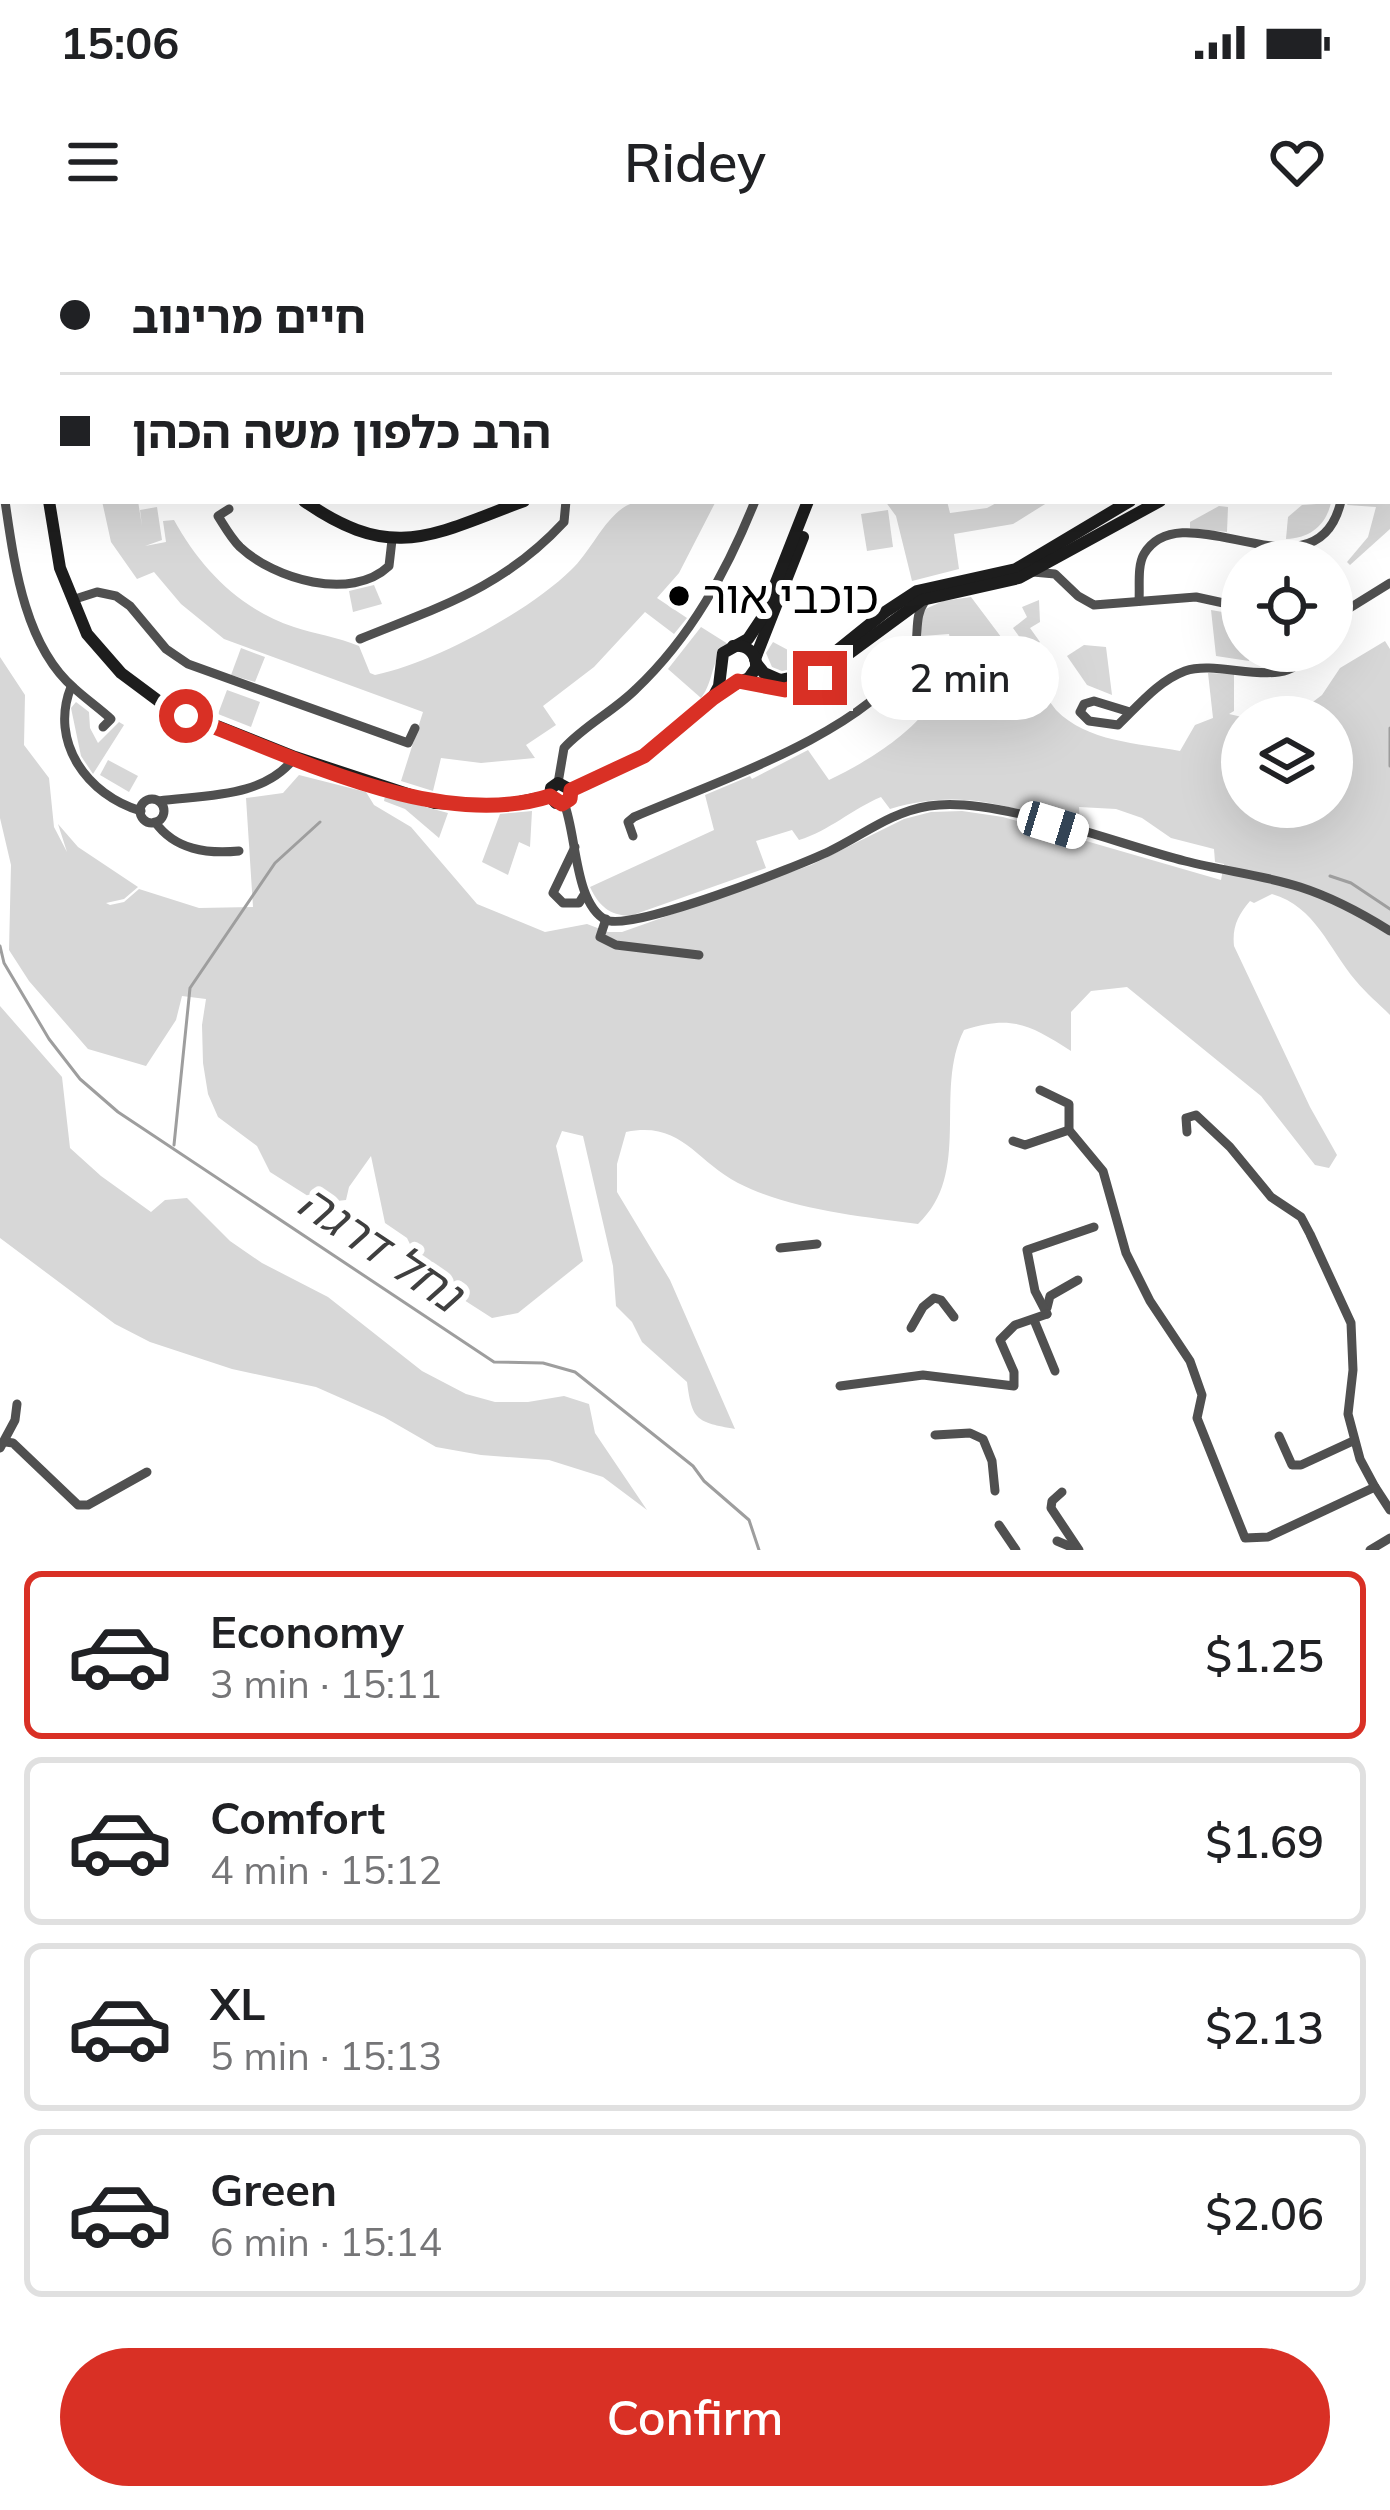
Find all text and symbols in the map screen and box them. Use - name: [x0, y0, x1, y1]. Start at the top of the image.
- text: 15:06: [60, 14, 179, 70]
- text: Ridey: [624, 128, 766, 196]
- icon: menu: [60, 129, 126, 195]
- icon: heart: [1264, 129, 1330, 195]
- text: חיים מרינוב: [132, 288, 366, 344]
- text: הרב כלפון משה הכהן: [132, 403, 551, 459]
- map controls: [1221, 540, 1353, 828]
- button: locate: [1221, 540, 1353, 672]
- place label: כוכבי אור: [703, 568, 879, 624]
- marker: כוכבי אור: [666, 583, 692, 609]
- callout: 2 min: [862, 636, 1060, 720]
- route end: [793, 651, 847, 705]
- text: 2 min: [909, 653, 1011, 702]
- route start: [159, 689, 213, 743]
- button: layers: [1221, 696, 1353, 828]
- car: [1013, 797, 1093, 853]
- water label: נחל דרגה: [288, 1170, 477, 1325]
- icon: car: [66, 1601, 174, 1709]
- text: Economy: [210, 1603, 404, 1659]
- text: $1.25: [1205, 1627, 1324, 1683]
- text: 3 min · 15:11: [210, 1659, 442, 1708]
- icon: car: [66, 1787, 174, 1895]
- text: Comfort: [210, 1789, 385, 1845]
- text: $1.69: [1205, 1813, 1324, 1869]
- text: 4 min · 15:12: [210, 1845, 442, 1894]
- icon: car: [66, 1973, 174, 2081]
- text: XL: [210, 1975, 265, 2031]
- text: $2.13: [1205, 1999, 1324, 2055]
- text: 5 min · 15:13: [210, 2031, 442, 2080]
- icon: car: [66, 2159, 174, 2267]
- text: Green: [210, 2161, 337, 2217]
- text: $2.06: [1205, 2185, 1324, 2241]
- text: 6 min · 15:14: [210, 2217, 442, 2266]
- button: Confirm: [60, 2348, 1330, 2486]

